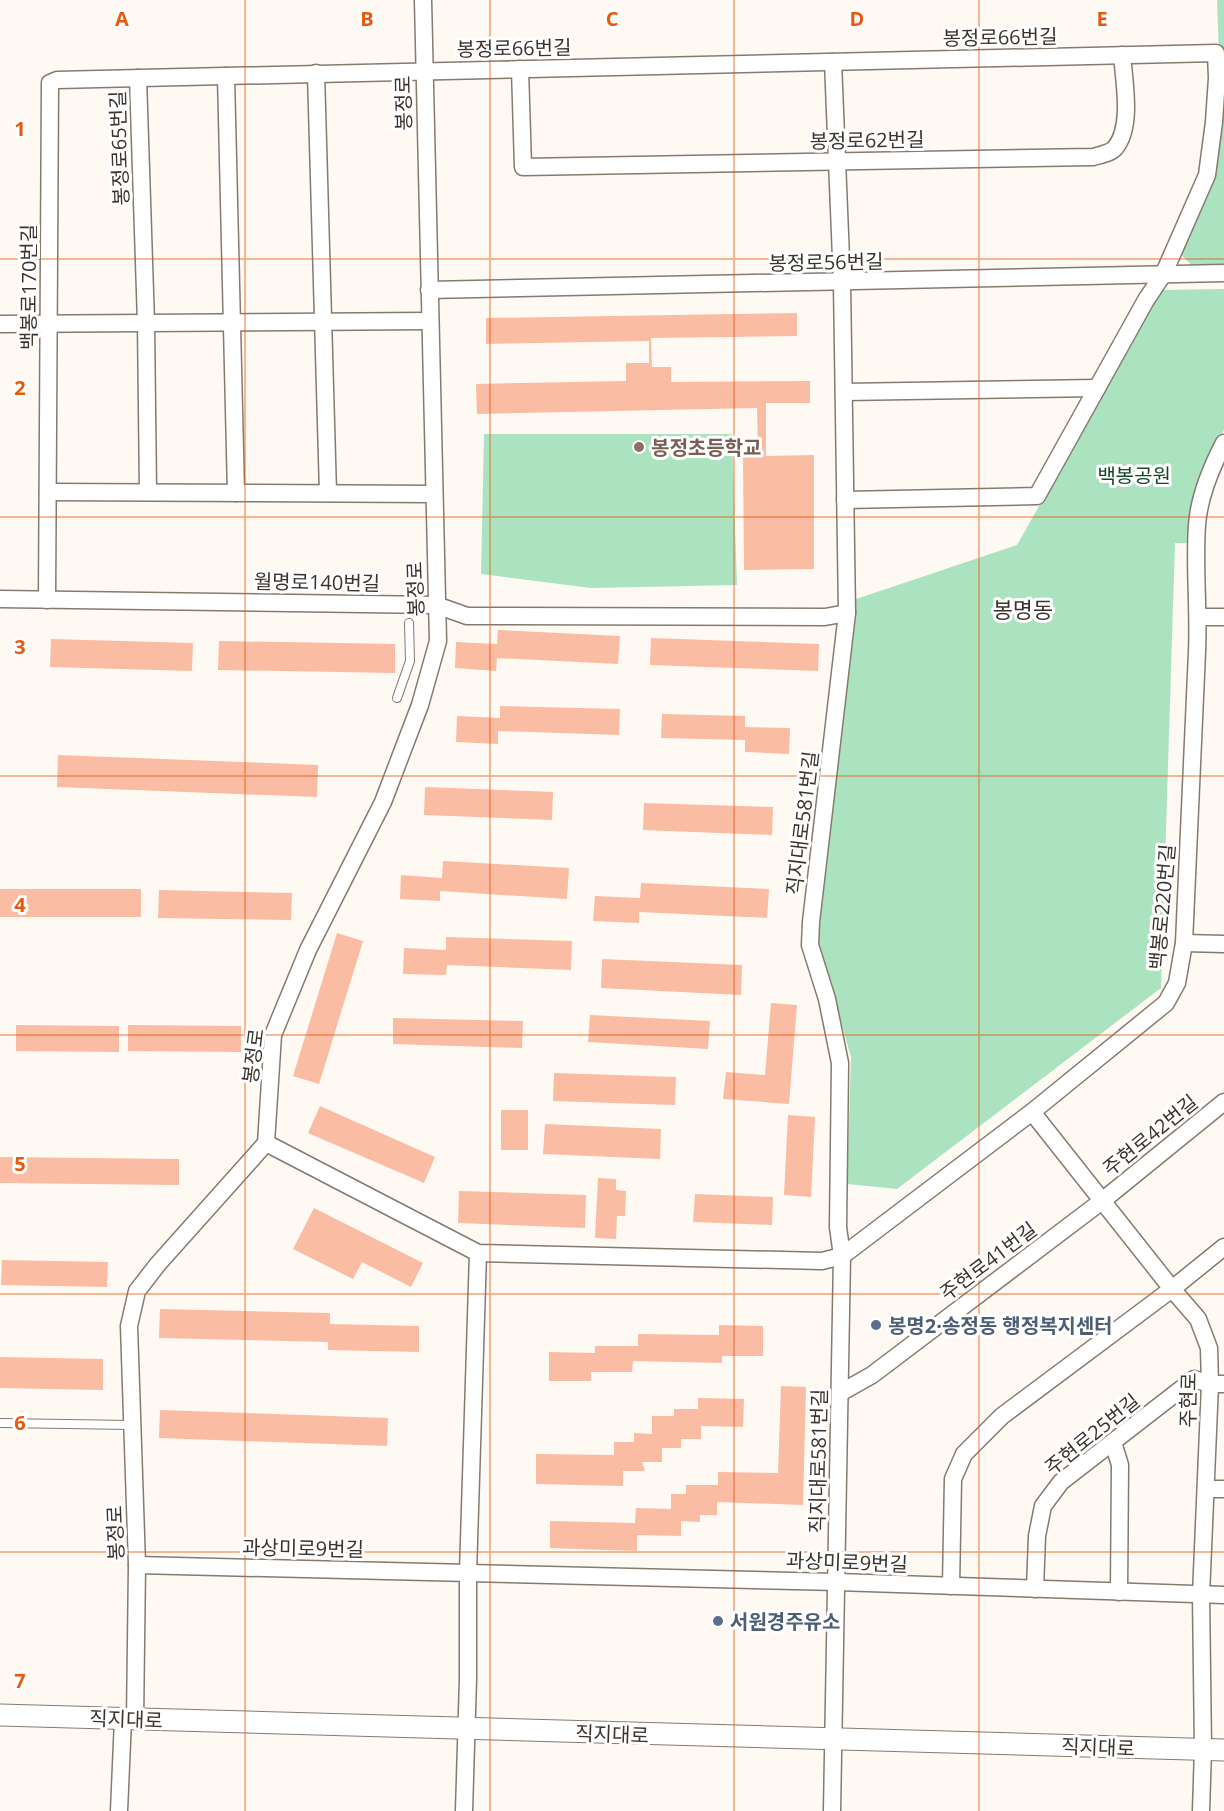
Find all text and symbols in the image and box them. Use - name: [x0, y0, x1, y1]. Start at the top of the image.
- text: A: [115, 5, 129, 32]
- text: B: [360, 5, 374, 32]
- text: C: [606, 5, 619, 32]
- text: D: [850, 5, 864, 32]
- text: E: [1096, 5, 1108, 32]
- street label: 봉정로66번길: [942, 22, 1058, 52]
- street label: 봉정로66번길: [456, 33, 572, 63]
- street label: 봉정로: [389, 75, 417, 131]
- street label: 봉정로65번길: [104, 90, 134, 206]
- text: 1: [14, 115, 26, 142]
- street label: 봉정로62번길: [809, 125, 925, 155]
- street label: 백봉로170번길: [15, 224, 42, 350]
- street label: 봉정로56번길: [768, 247, 884, 277]
- text: 2: [14, 374, 26, 401]
- place label: 봉정초등학교: [651, 434, 761, 461]
- marker: 봉정초등학교: [632, 440, 646, 454]
- park label: 백봉공원: [1097, 462, 1171, 489]
- street label: 봉정로: [401, 561, 429, 617]
- street label: 월명로140번길: [254, 567, 380, 597]
- district label: 봉명동: [993, 594, 1053, 624]
- text: 3: [14, 633, 26, 660]
- street label: 직지대로581번길: [780, 750, 824, 896]
- street label: 백봉로220번길: [1143, 843, 1181, 971]
- text: 4: [14, 891, 26, 918]
- street label: 봉정로: [236, 1027, 270, 1085]
- street label: 주현로42번길: [1097, 1088, 1203, 1182]
- text: 5: [14, 1150, 26, 1177]
- street label: 주현로41번길: [934, 1216, 1042, 1306]
- place label: 봉명2·송정동 행정복지센터: [888, 1312, 1113, 1339]
- marker: 봉명2·송정동 행정복지센터: [869, 1318, 883, 1332]
- street label: 주현로: [1174, 1372, 1202, 1428]
- street label: 주현로25번길: [1039, 1387, 1145, 1481]
- street label: 직지대로581번길: [803, 1388, 833, 1534]
- text: 6: [14, 1409, 26, 1436]
- street label: 봉정로: [101, 1505, 129, 1561]
- street label: 과상미로9번길: [242, 1533, 364, 1563]
- street label: 과상미로9번길: [786, 1546, 908, 1578]
- place label: 서원경주유소: [730, 1608, 840, 1635]
- marker: 서원경주유소: [711, 1614, 725, 1628]
- text: 7: [14, 1667, 26, 1694]
- street label: 직지대로: [89, 1704, 163, 1734]
- street label: 직지대로: [575, 1719, 649, 1749]
- street label: 직지대로: [1061, 1732, 1135, 1762]

